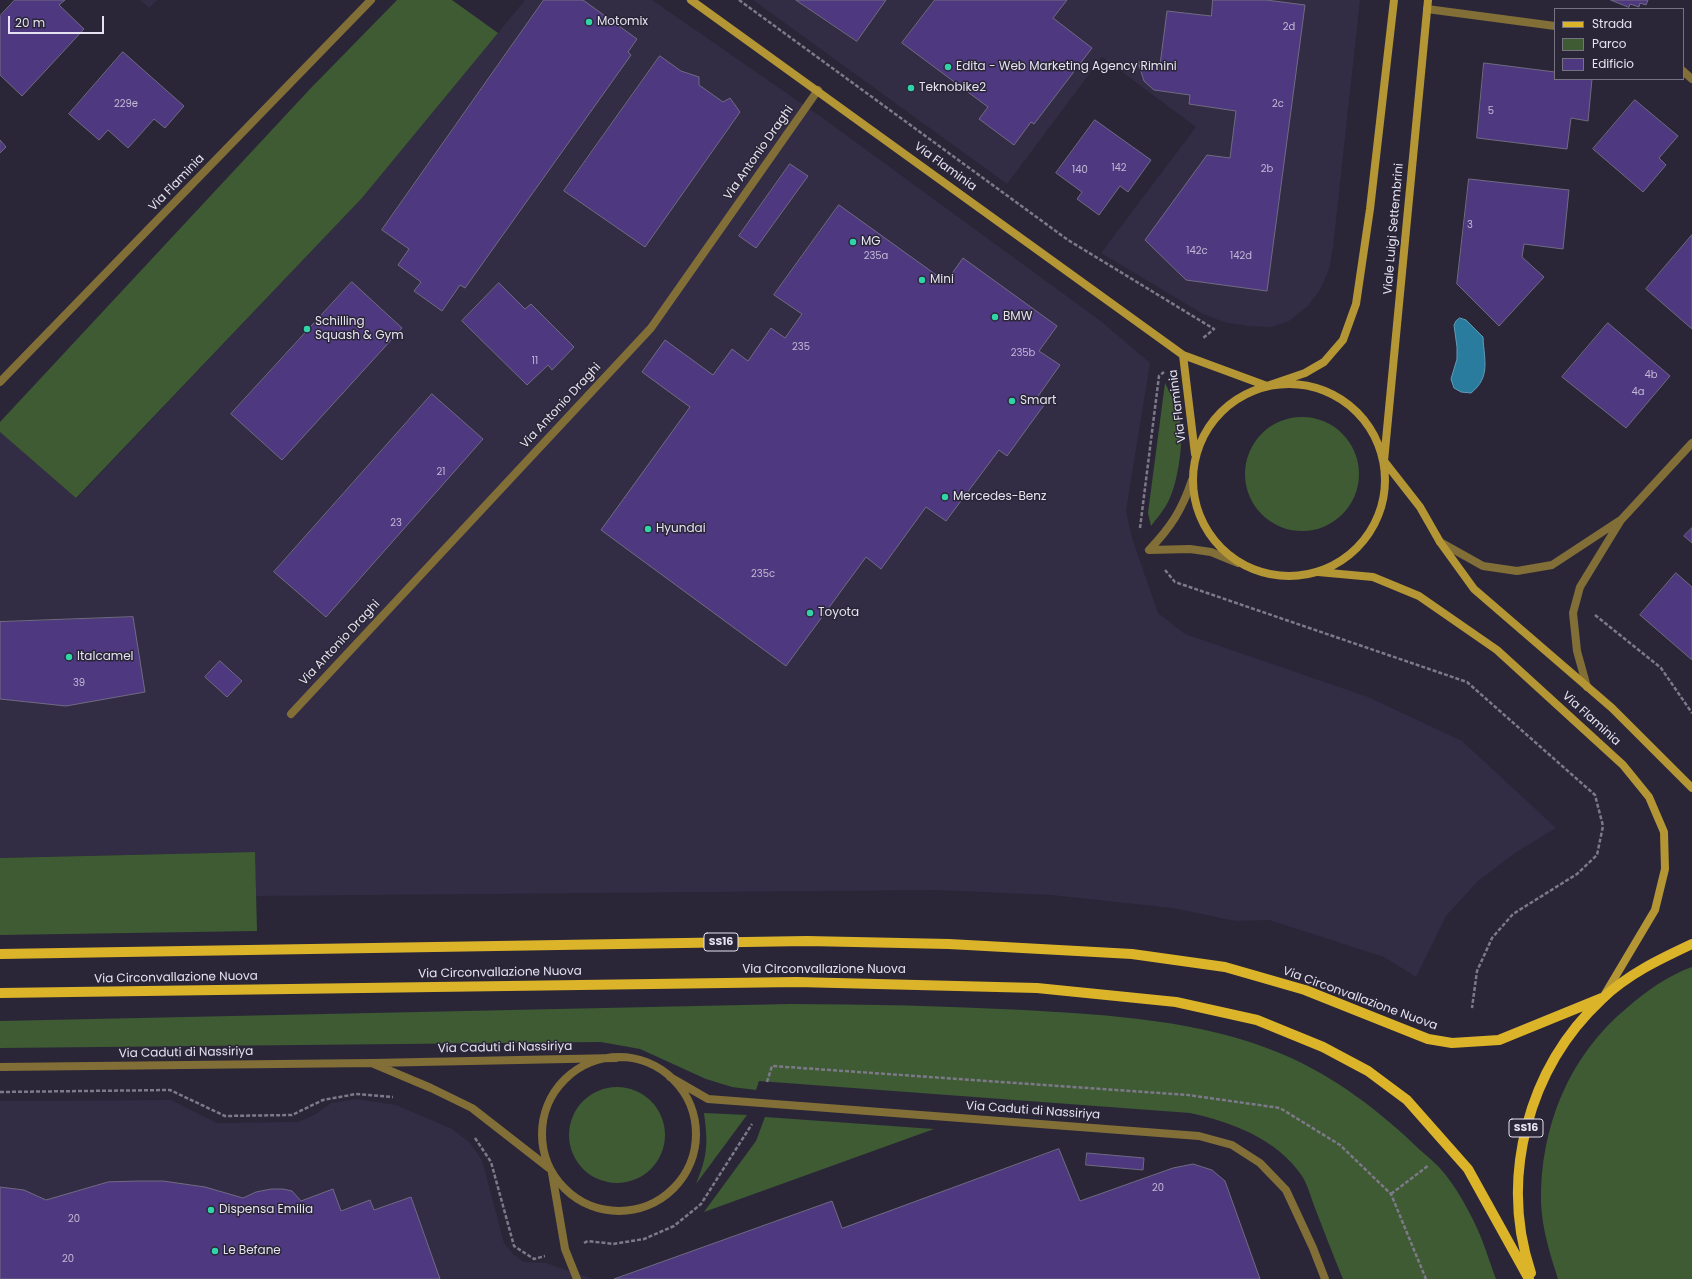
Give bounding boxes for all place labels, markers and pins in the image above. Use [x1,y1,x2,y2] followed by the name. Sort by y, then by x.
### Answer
[597,15,648,29] place label: Motomix
[584,17,594,27] marker: Motomix
[956,60,1177,74] place label: Edita - Web Marketing Agency Rimini
[943,62,953,72] marker: Edita - Web Marketing Agency Rimini
[919,81,986,95] place label: Teknobike2
[906,83,916,93] marker: Teknobike2
[861,235,881,249] place label: MG
[848,237,858,247] marker: MG
[930,273,954,287] place label: Mini
[917,275,927,285] marker: Mini
[1003,310,1032,324] place label: BMW
[990,312,1000,322] marker: BMW
[315,315,404,343] place label: Schilling Squash & Gym
[302,324,312,334] marker: Schilling Squash & Gym
[1020,394,1056,408] place label: Smart
[1007,396,1017,406] marker: Smart
[953,490,1046,504] place label: Mercedes-Benz
[940,492,950,502] marker: Mercedes-Benz
[656,522,706,536] place label: Hyundai
[643,524,653,534] marker: Hyundai
[818,606,859,620] place label: Toyota
[805,608,815,618] marker: Toyota
[77,650,134,664] place label: Italcamel
[64,652,74,662] marker: Italcamel
[219,1203,313,1217] place label: Dispensa Emilia
[206,1205,216,1215] marker: Dispensa Emilia
[223,1244,281,1258] place label: Le Befane
[210,1246,220,1256] marker: Le Befane

